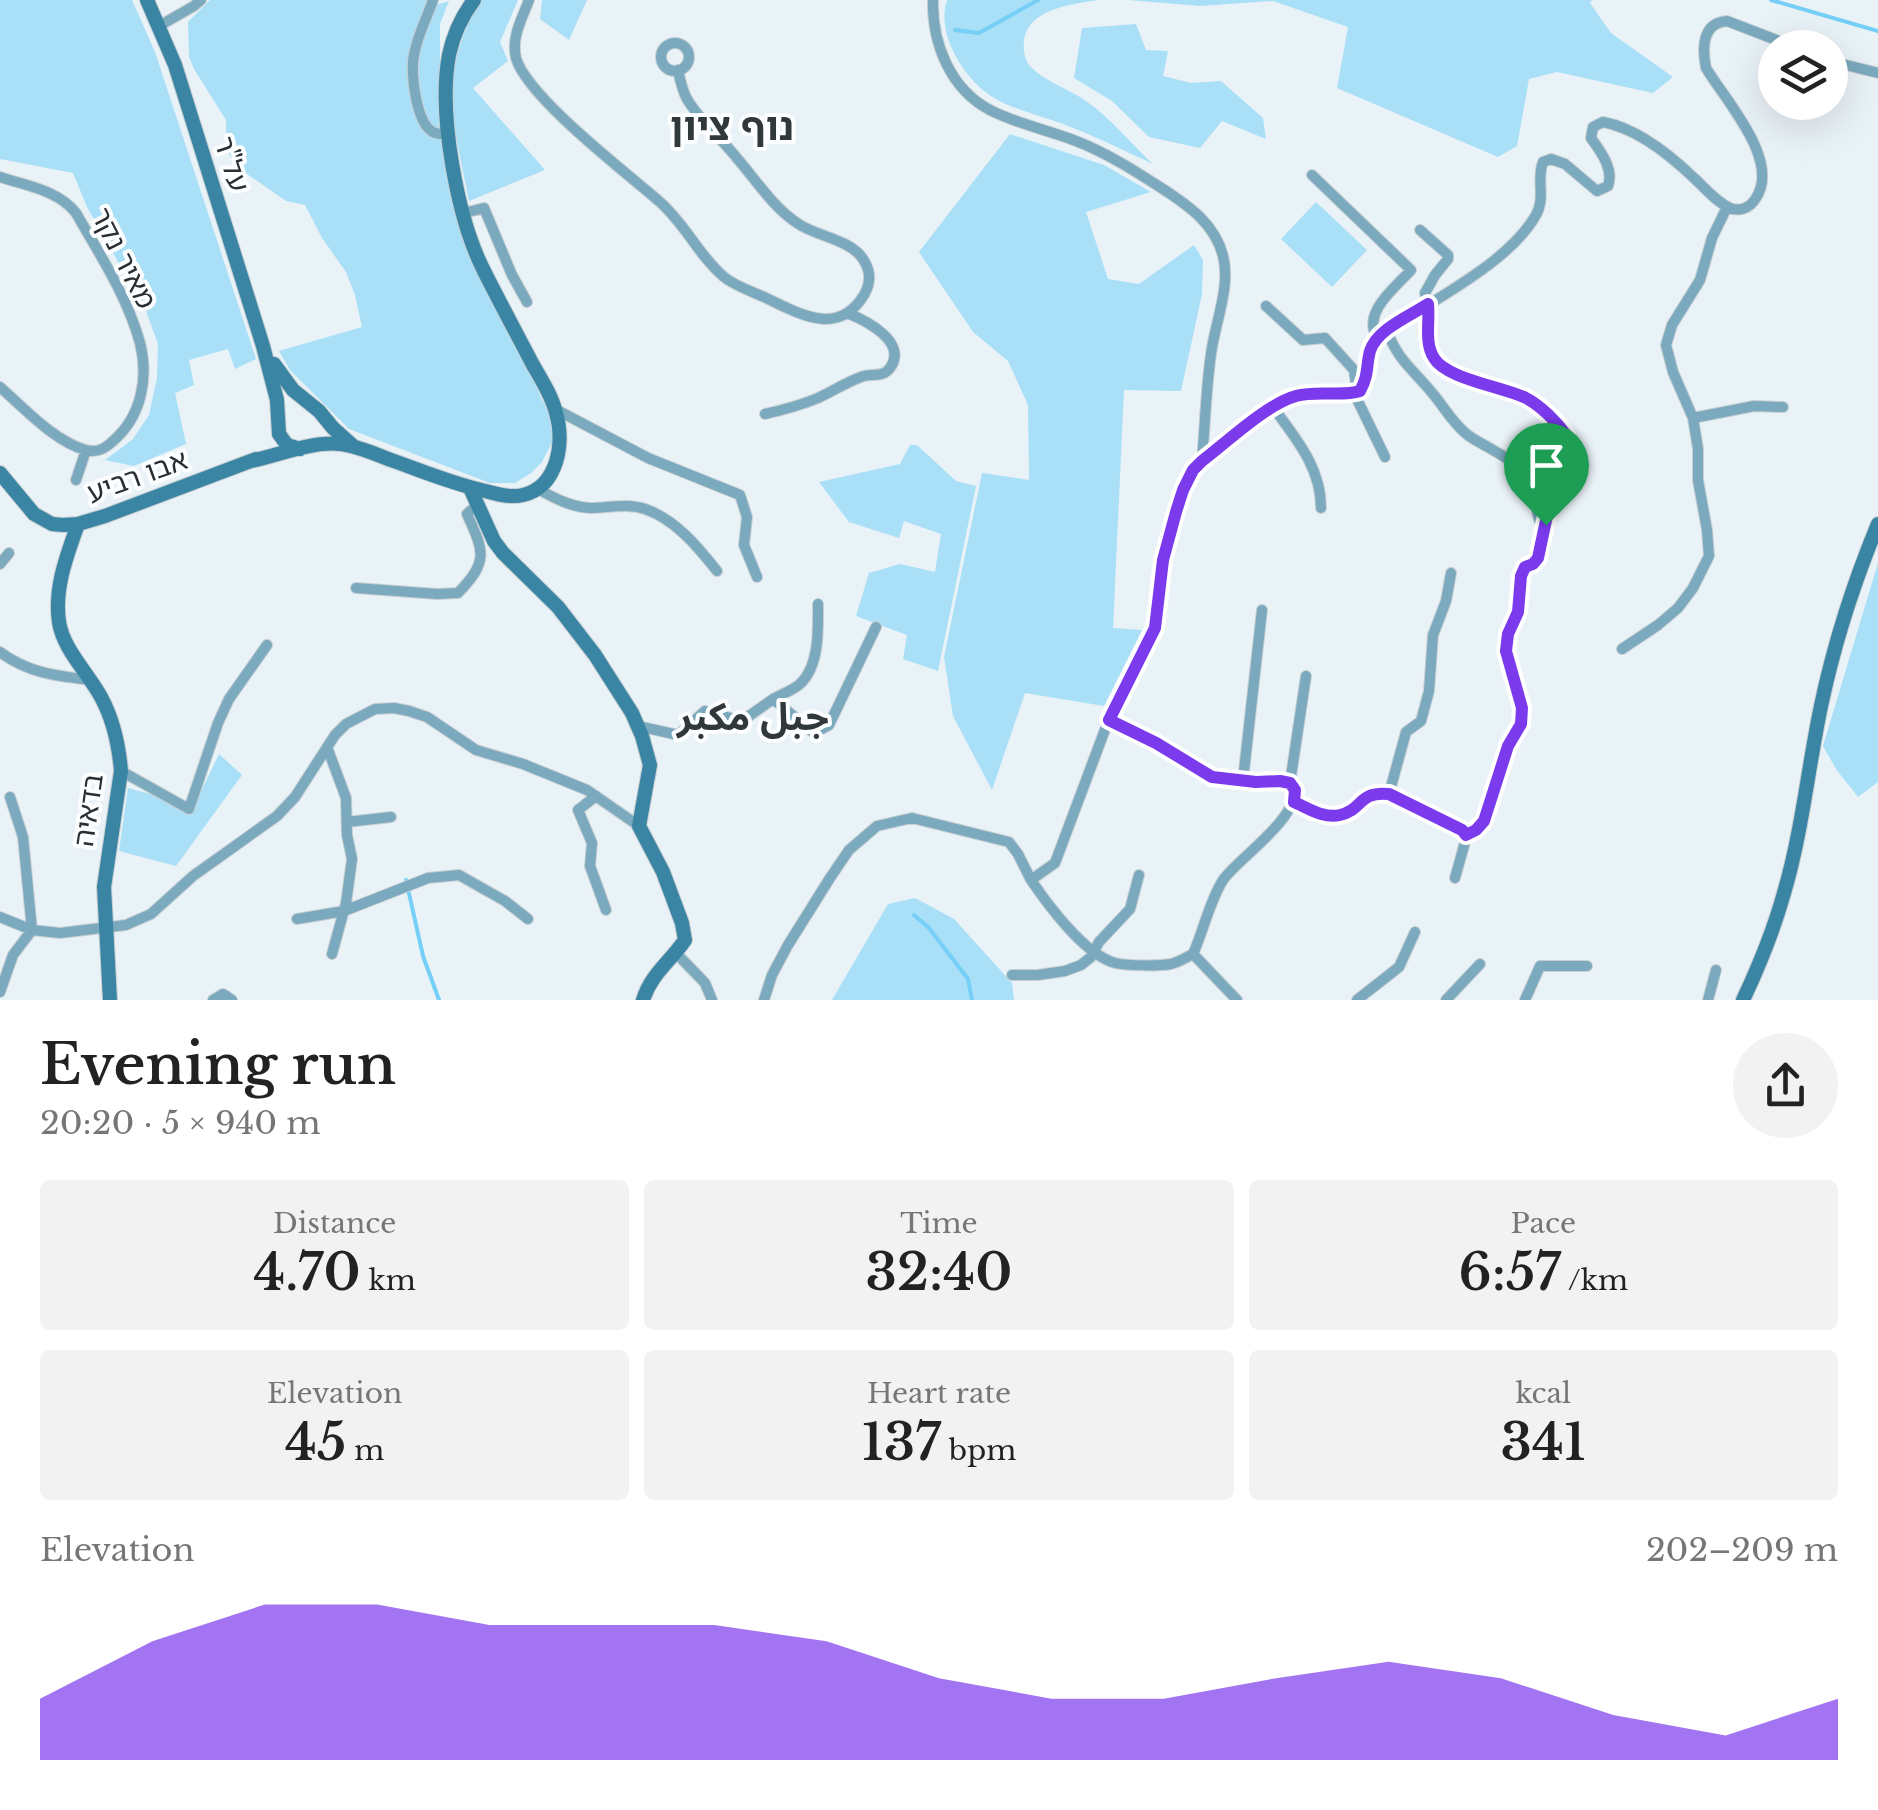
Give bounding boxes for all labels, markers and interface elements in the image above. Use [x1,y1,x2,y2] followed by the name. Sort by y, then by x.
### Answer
[1758,30,1848,120] map controls
[1758,30,1848,120] button: layers
[670,103,794,150] district label: נוף ציון
[206,132,257,196] street label: על"ר
[83,202,164,315] street label: מאיר נקר
[1504,423,1589,526] pin
[1519,438,1574,493] icon: arrive
[82,442,192,511] street label: אבו רביע
[675,693,829,740] district label: جبل مكبر
[66,771,111,849] street label: בדאיה
[40,1031,396,1099] text: Evening run
[1733,1033,1838,1138] button: share
[40,1103,321,1143] text: 20:20 · 5 × 940 m
[273,1206,396,1241] text: Distance
[900,1206,978,1241] text: Time
[1511,1206,1576,1241] text: Pace
[253,1241,361,1304] text: 4.70
[866,1241,1012,1304] text: 32:40
[1459,1241,1561,1304] text: 6:57
[361,1263,416,1298] text: km
[1561,1263,1628,1298] text: /km
[267,1376,402,1411] text: Elevation
[867,1376,1011,1411] text: Heart rate
[1515,1376,1571,1411] text: kcal
[285,1411,346,1474] text: 45
[862,1411,941,1474] text: 137
[1501,1411,1586,1474] text: 341
[346,1433,384,1468] text: m
[941,1433,1016,1468] text: bpm
[40,1530,194,1570] text: Elevation
[1646,1530,1838,1570] text: 202–209 m

